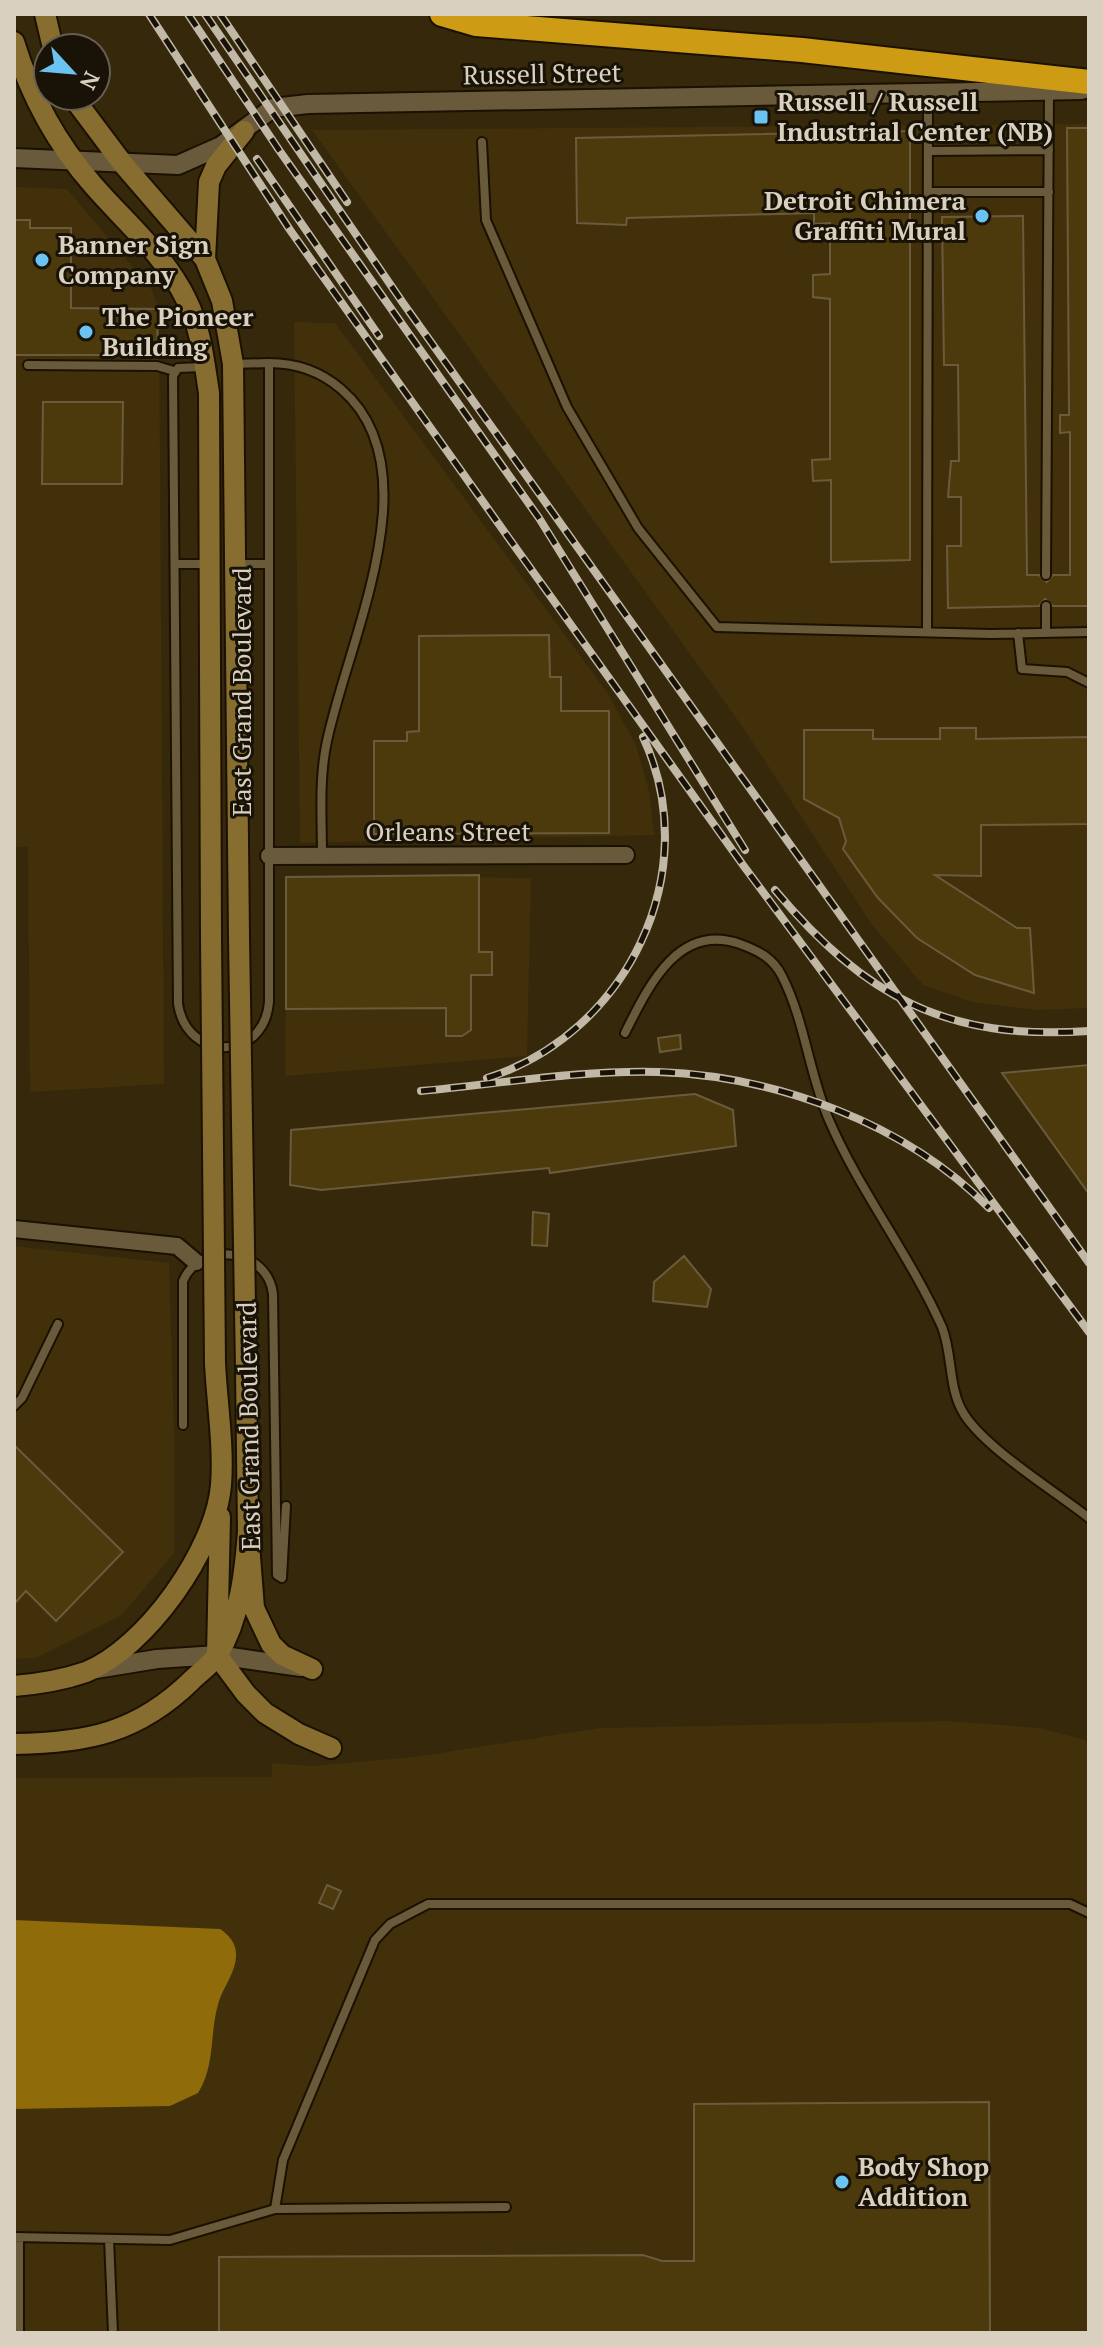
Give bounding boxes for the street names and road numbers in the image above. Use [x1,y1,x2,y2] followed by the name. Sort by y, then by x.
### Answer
[462,55,622,91] street label: Russell Street
[224,567,258,817] street label: East Grand Boulevard
[365,814,531,848] street label: Orleans Street
[229,1301,267,1551] street label: East Grand Boulevard

